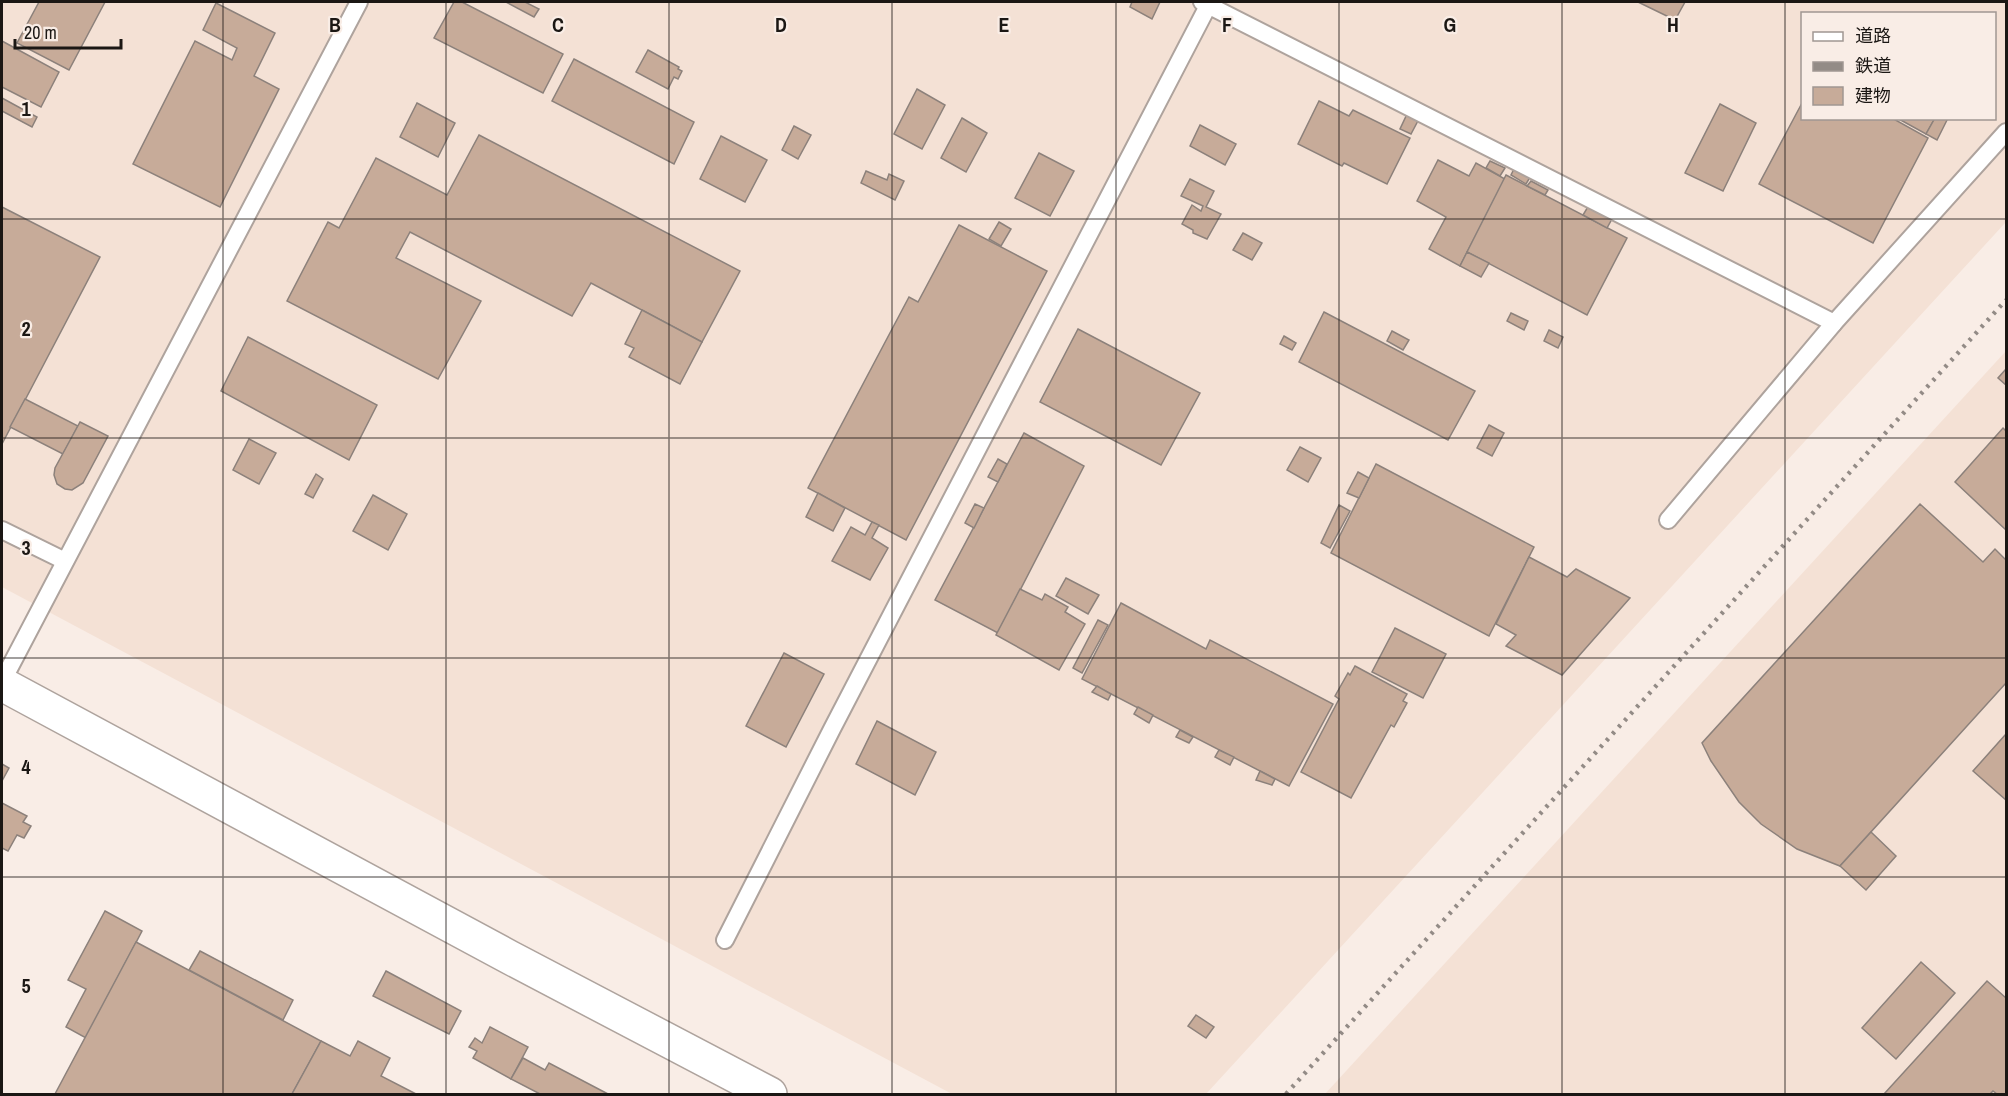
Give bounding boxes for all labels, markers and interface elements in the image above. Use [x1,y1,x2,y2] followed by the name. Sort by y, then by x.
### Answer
[329,11,341,38] text: B
[552,11,564,38] text: C
[775,11,787,38] text: D
[999,11,1010,38] text: E
[1222,11,1232,38] text: F
[1444,11,1456,38] text: G
[1667,11,1679,38] text: H
[15,12,122,50] scale bar
[1801,12,1996,120] legend
[24,20,57,45] text: 20 m
[1855,23,1891,48] text: 道路
[1855,53,1891,78] text: 鉄道
[1855,83,1891,108] text: 建物
[21,95,31,122] text: 1
[21,315,31,342] text: 2
[21,534,31,561] text: 3
[21,753,31,780] text: 4
[21,972,31,999] text: 5

